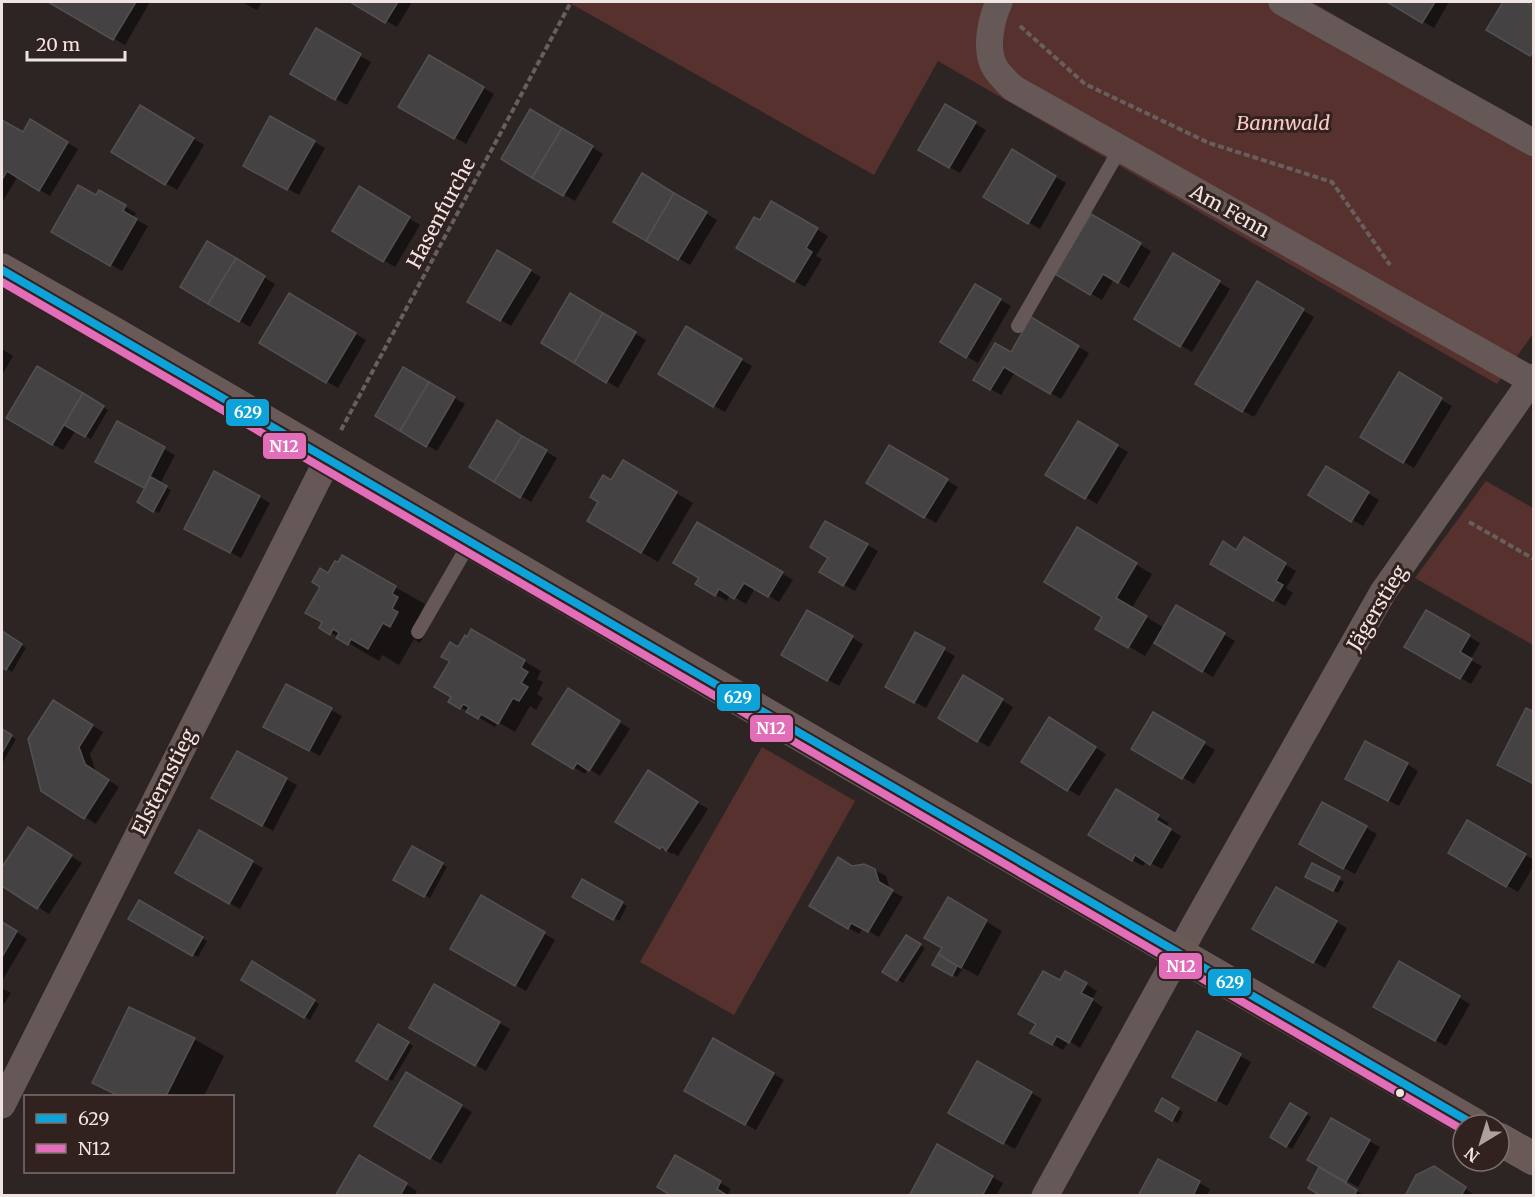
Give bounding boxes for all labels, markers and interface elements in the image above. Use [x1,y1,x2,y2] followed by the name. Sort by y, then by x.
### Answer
[27,24,124,62] scale bar
[36,33,80,56] text: 20 m
[1236,110,1330,135] park label: Bannwald
[401,153,480,273] street label: Hasenfurche
[1185,178,1274,243] street label: Am Fenn
[225,398,270,427] line badge: 629
[234,402,262,422] text: 629
[262,432,307,460] line badge: N12
[269,436,299,456] text: N12
[1341,560,1412,656] street label: Jägerstieg
[716,683,761,712] line badge: 629
[724,687,752,707] text: 629
[749,714,794,743] line badge: N12
[756,718,786,738] text: N12
[126,724,201,839] street label: Elsternstieg
[1158,952,1203,980] line badge: N12
[1166,956,1196,976] text: N12
[1207,968,1252,997] line badge: 629
[1216,972,1244,992] text: 629
[1394,1087,1406,1099] unlabelled marker
[24,1095,234,1173] legend
[78,1107,109,1130] text: 629
[1451,1113,1511,1173] north arrow
[78,1137,110,1160] text: N12
[1460,1143,1483,1167] text: N

